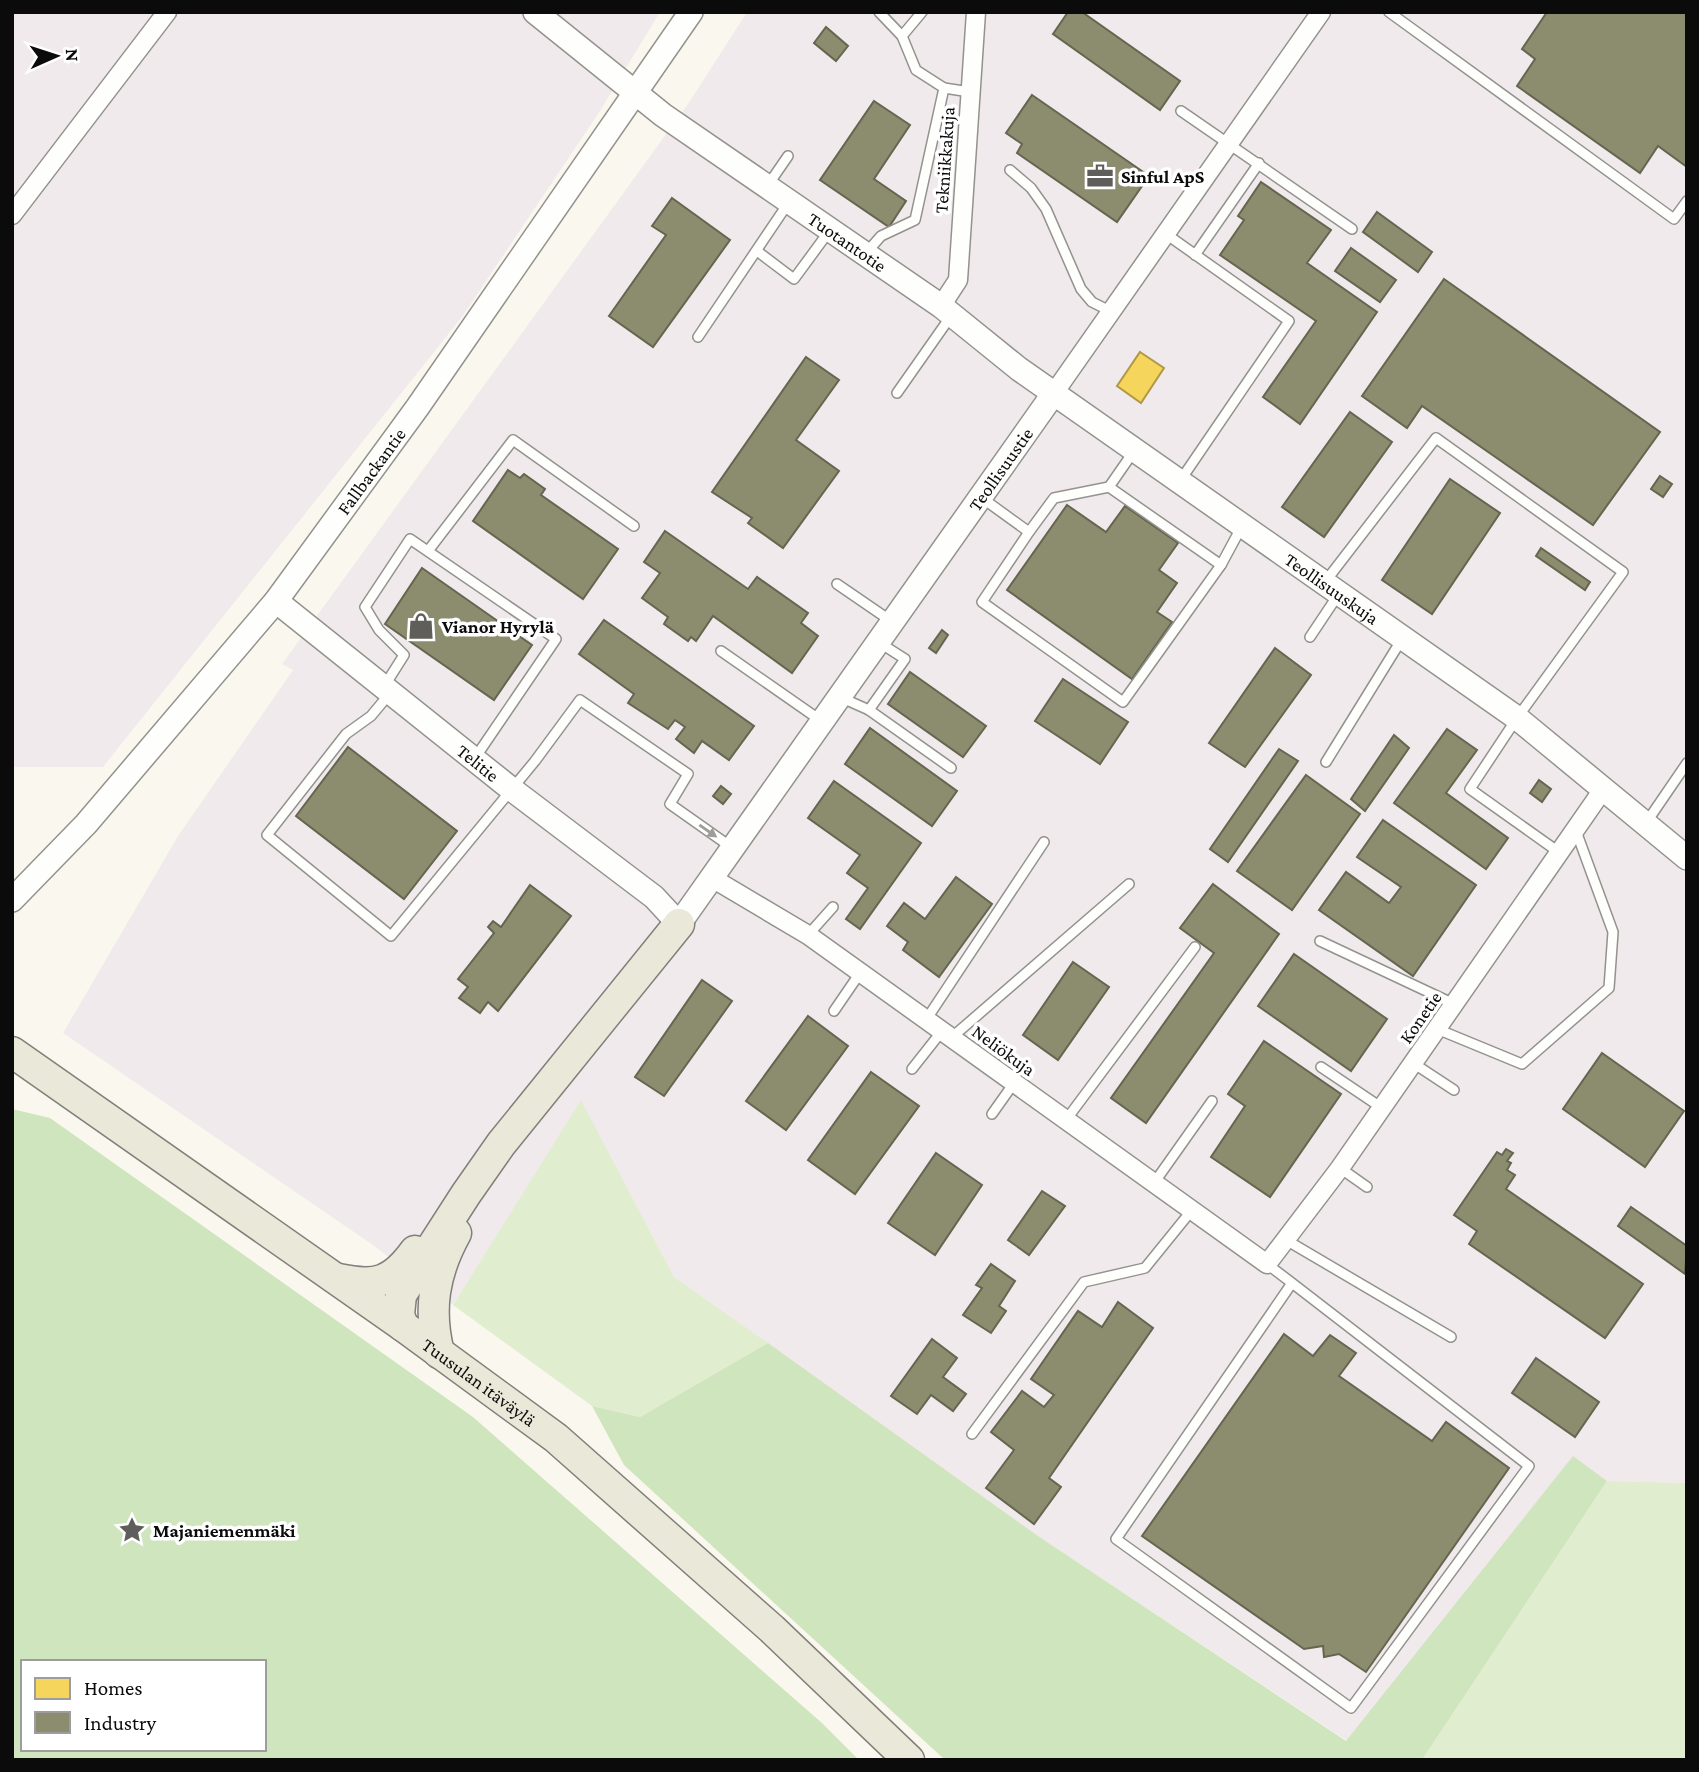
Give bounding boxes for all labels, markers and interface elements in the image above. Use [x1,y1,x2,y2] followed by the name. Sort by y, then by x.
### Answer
[21,21,91,91] north arrow
[62,48,83,62] text: N
[930,106,960,214] street label: Tekniikkakuja
[1085,161,1115,191] office icon: Sinful ApS
[1121,166,1204,187] place label: Sinful ApS
[804,208,890,276] street label: Tuotantotie
[333,424,410,519] street label: Fallbackantie
[964,424,1037,515] street label: Teollisuustie
[1281,549,1383,629] street label: Teollisuuskuja
[406,611,436,641] shop icon: Vianor Hyrylä
[441,616,555,637] place label: Vianor Hyrylä
[453,740,503,786] street label: Telitie
[698,824,717,838] one-way arrow
[1395,987,1446,1047] street label: Konetie
[968,1021,1039,1081] street label: Neliökuja
[418,1334,540,1431] street label: Tuusulan itäväylä
[117,1515,147,1545] place icon: Majaniemenmäki
[153,1520,296,1542] place label: Majaniemenmäki
[21,1660,266,1751] legend
[84,1676,143,1700] text: Homes
[84,1711,157,1735] text: Industry

